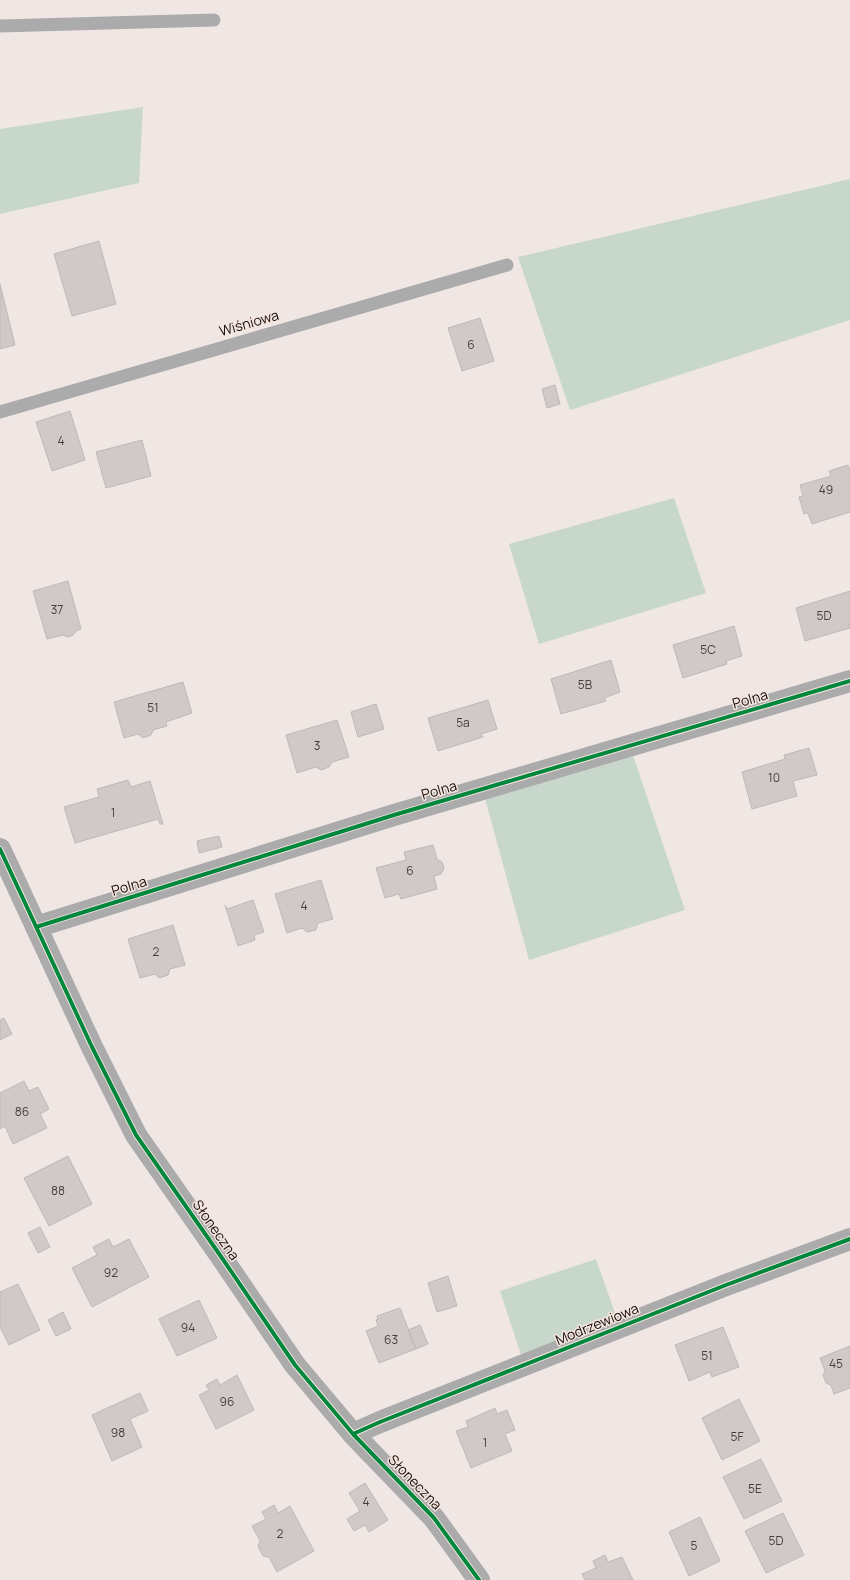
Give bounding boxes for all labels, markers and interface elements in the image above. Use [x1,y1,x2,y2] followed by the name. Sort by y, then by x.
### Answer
[217,305,281,340] street label: Wiśniowa
[467,336,475,353] house number: 6
[57,432,65,449] house number: 4
[819,481,833,498] house number: 49
[51,601,63,618] house number: 37
[817,607,832,624] house number: 5D
[700,641,716,658] house number: 5C
[578,676,592,693] house number: 5B
[730,684,770,713] street label: Polna
[147,699,159,716] house number: 51
[456,714,470,731] house number: 5a
[314,737,320,754] house number: 3
[768,769,780,786] house number: 10
[419,775,459,804] street label: Polna
[111,804,115,821] house number: 1
[406,862,414,879] house number: 6
[109,871,149,900] street label: Polna
[300,897,308,914] house number: 4
[153,943,160,960] house number: 2
[15,1103,29,1120] house number: 86
[51,1182,65,1199] house number: 88
[189,1196,244,1264] street label: Słoneczna
[104,1264,118,1281] house number: 92
[552,1298,641,1349] street label: Modrzewiowa
[181,1319,195,1336] house number: 94
[384,1331,398,1348] house number: 63
[701,1347,713,1364] house number: 51
[829,1355,843,1372] house number: 45
[220,1393,234,1410] house number: 96
[111,1424,125,1441] house number: 98
[731,1428,743,1445] house number: 5F
[483,1434,487,1451] house number: 1
[384,1450,446,1513] street label: Słoneczna
[748,1480,762,1497] house number: 5E
[362,1493,370,1510] house number: 4
[277,1525,284,1542] house number: 2
[769,1532,784,1549] house number: 5D
[691,1537,698,1554] house number: 5

